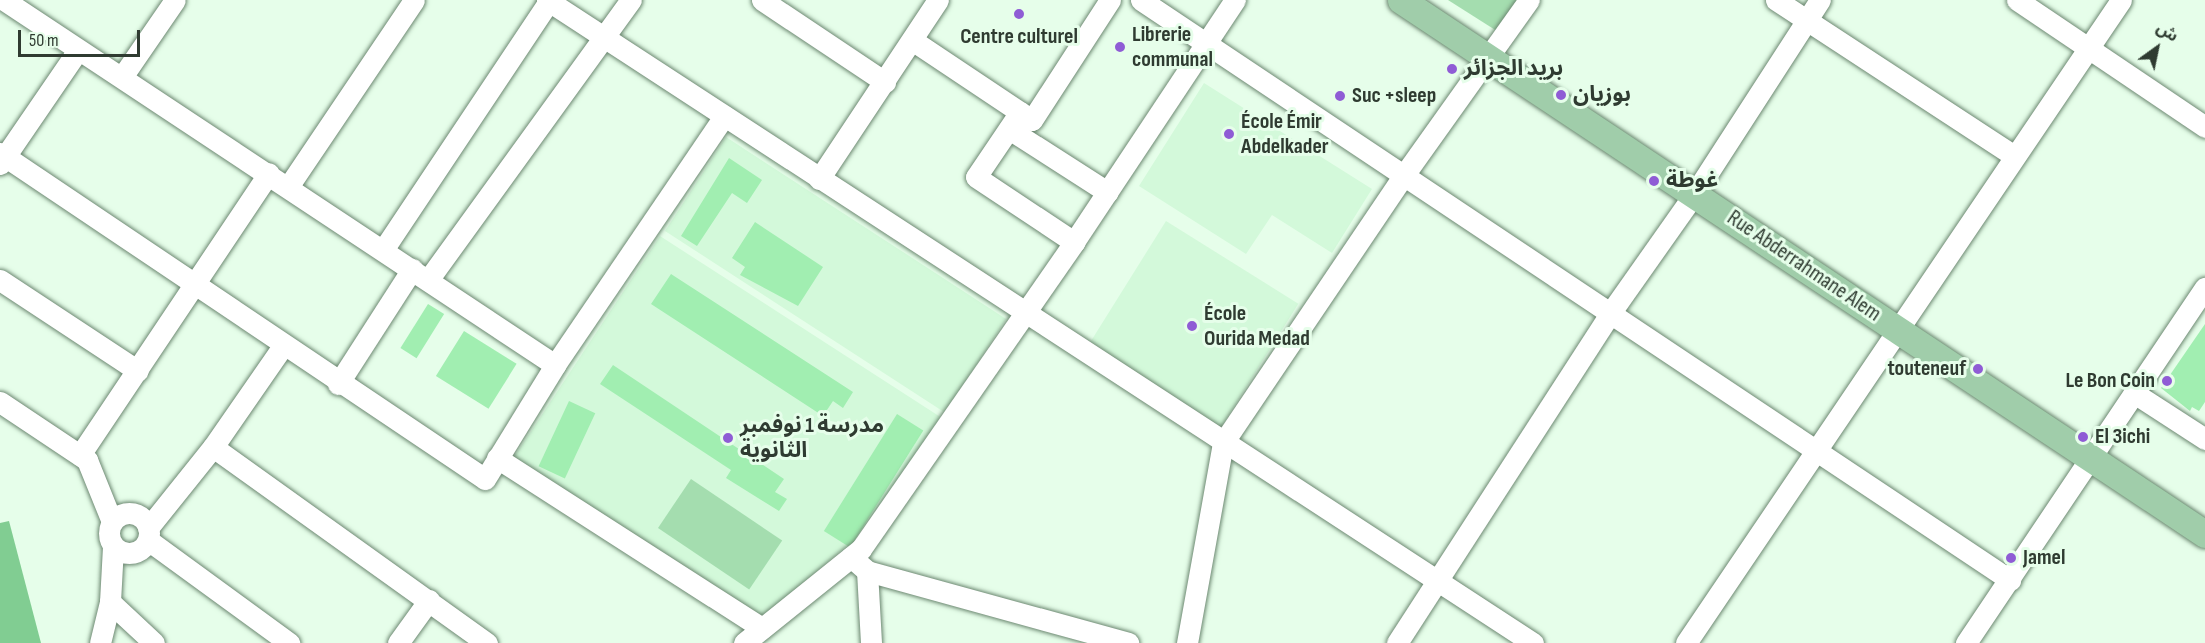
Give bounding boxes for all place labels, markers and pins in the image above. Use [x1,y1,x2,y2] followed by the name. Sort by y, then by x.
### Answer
[1012,7,1026,21] marker: Centre culturel
[1132,21,1213,72] place label: Librerie communal
[960,24,1078,50] place label: Centre culturel
[1113,40,1127,54] marker: Librerie communal
[1464,56,1563,82] place label: بريد الجزائر
[1445,62,1459,76] marker: بريد الجزائر
[1573,82,1631,108] place label: بوزيان
[1352,83,1436,109] place label: Suc +sleep
[1554,88,1568,102] marker: بوزيان
[1333,89,1347,103] marker: Suc +sleep
[1241,108,1329,160] place label: École Émir Abdelkader
[1222,127,1236,141] marker: École Émir Abdelkader
[1666,168,1718,194] place label: غوطة
[1647,174,1661,188] marker: غوطة
[1204,300,1310,352] place label: École Ourida Medad
[1185,319,1199,333] marker: École Ourida Medad
[1887,356,1966,382] place label: touteneuf
[1971,362,1985,376] marker: touteneuf
[2065,368,2155,394] place label: Le Bon Coin
[2160,374,2174,388] marker: Le Bon Coin
[740,412,884,464] place label: مدرسة 1 نوفمبر الثانوية
[2095,424,2150,450] place label: El 3ichi
[2076,430,2090,444] marker: El 3ichi
[721,431,735,445] marker: مدرسة 1 نوفمبر الثانوية
[2023,545,2065,571] place label: Jamel
[2004,551,2018,565] marker: Jamel

